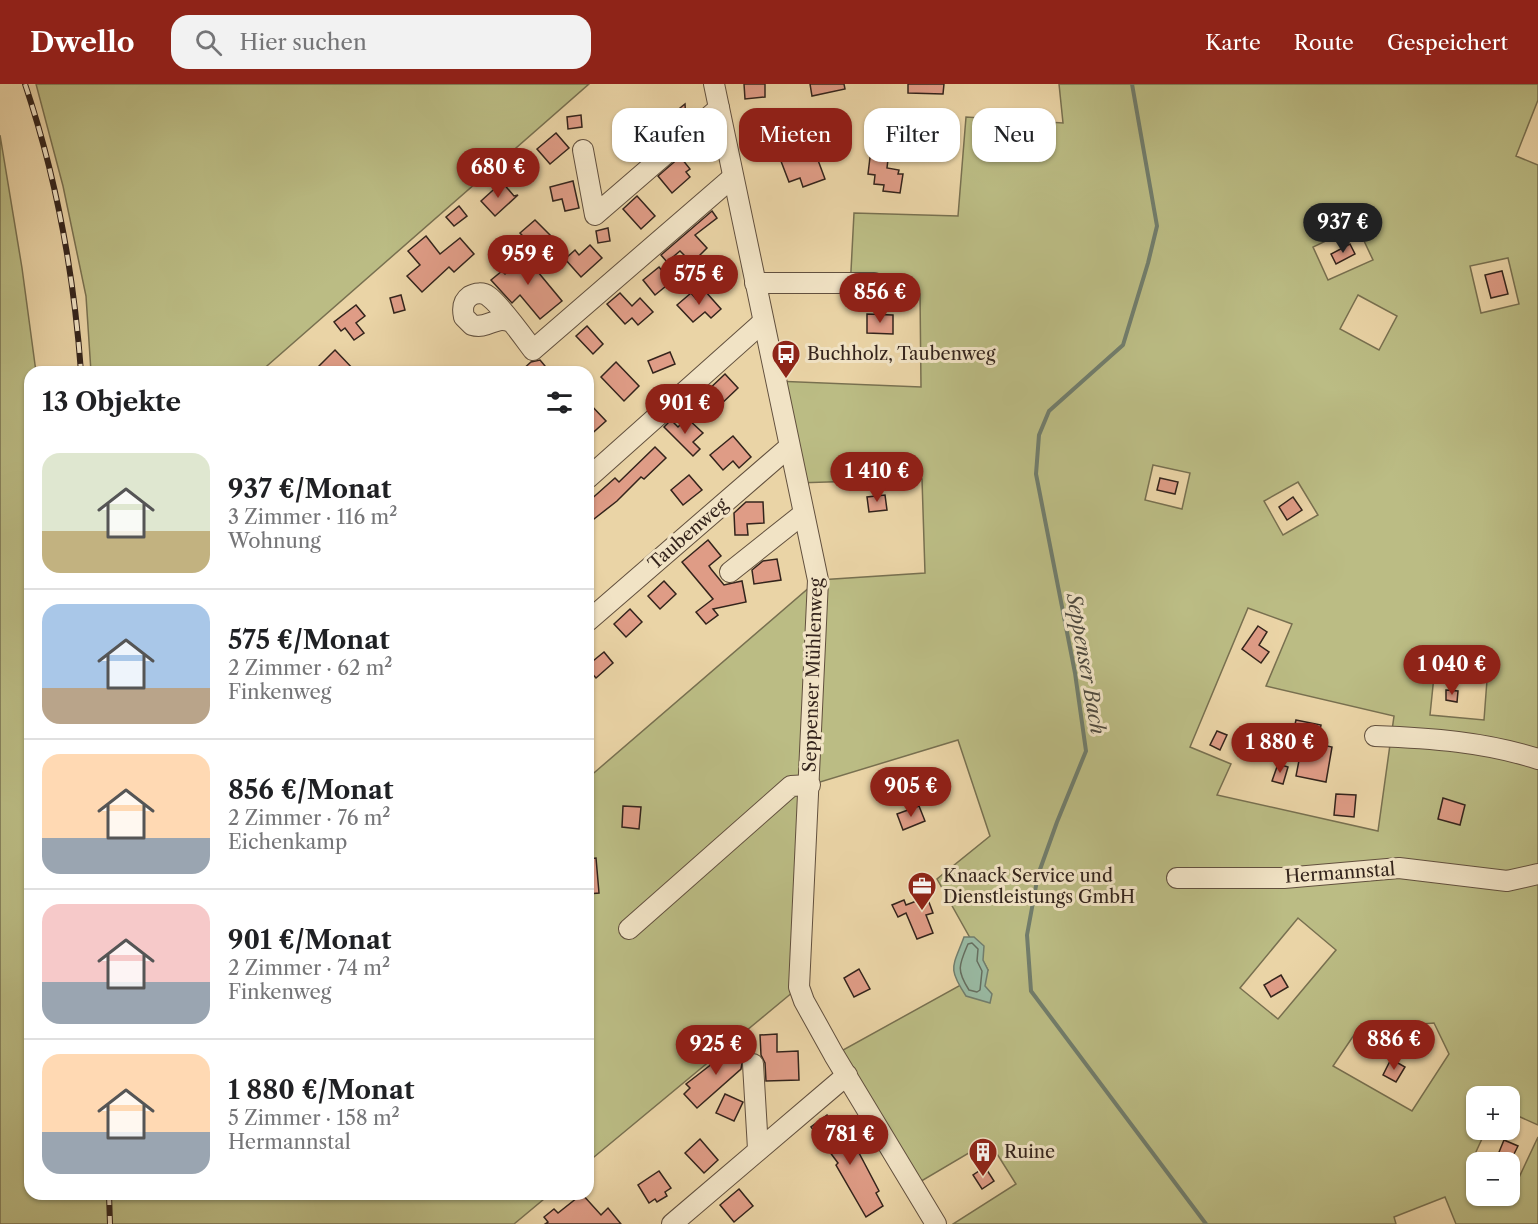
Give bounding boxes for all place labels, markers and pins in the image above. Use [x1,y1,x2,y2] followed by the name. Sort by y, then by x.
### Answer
[456,148,540,199] pin: 680 €
[1301,203,1385,254] pin: 937 €
[486,235,570,286] pin: 959 €
[657,255,741,306] pin: 575 €
[838,273,922,324] pin: 856 €
[770,338,802,380] bus stop icon: Buchholz, Taubenweg
[807,343,996,365] place label: Buchholz, Taubenweg
[643,384,727,435] pin: 901 €
[822,452,932,503] pin: 1 410 €
[1397,645,1507,696] pin: 1 040 €
[1225,723,1335,774] pin: 1 880 €
[869,767,953,818] pin: 905 €
[943,865,1135,908] place label: Knaack Service und Dienstleistungs GmbH
[906,870,938,912] office icon: Knaack Service und Dienstleistungs GmbH
[1352,1020,1436,1071] pin: 886 €
[674,1025,758,1076] pin: 925 €
[808,1115,892,1166] pin: 781 €
[967,1136,999,1178] building icon: Ruine
[1004,1141,1055,1163] place label: Ruine

